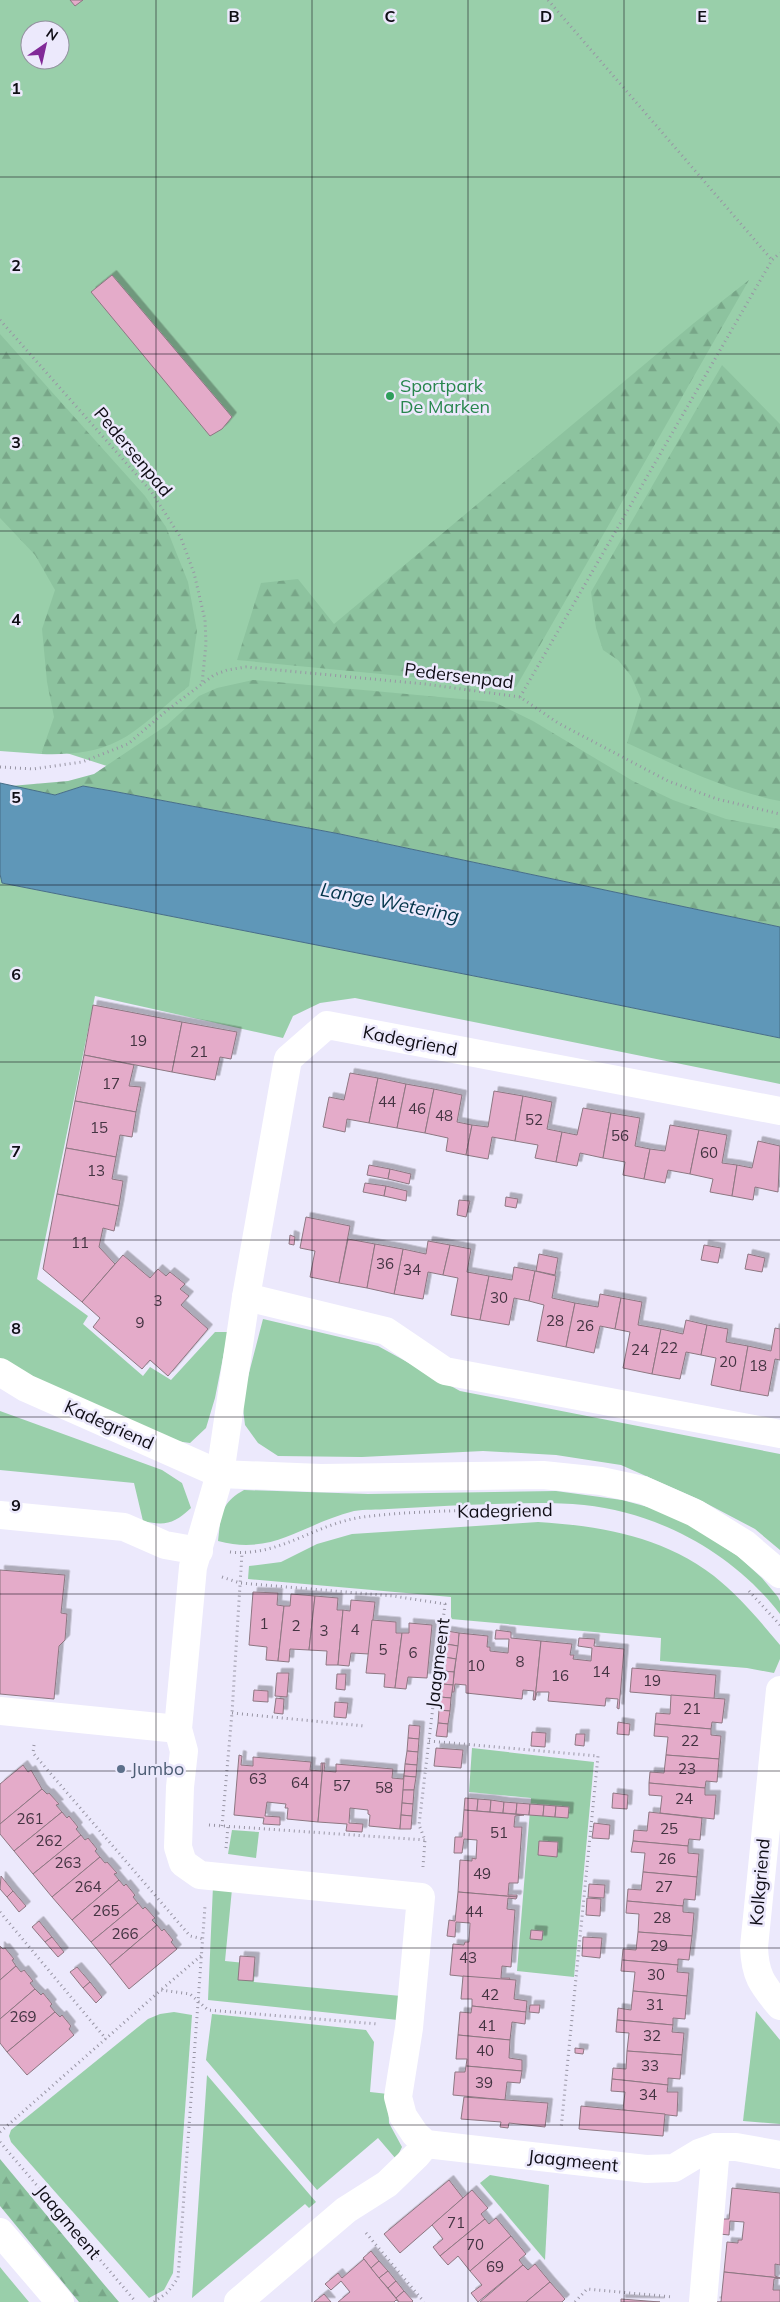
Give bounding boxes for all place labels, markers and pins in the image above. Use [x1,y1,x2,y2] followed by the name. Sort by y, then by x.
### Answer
[400,374,490,418] place label: Sportpark De Marken
[384,390,396,402] marker: Sportpark De Marken
[131,1757,184,1780] place label: Jumbo
[115,1763,127,1775] marker: Jumbo

